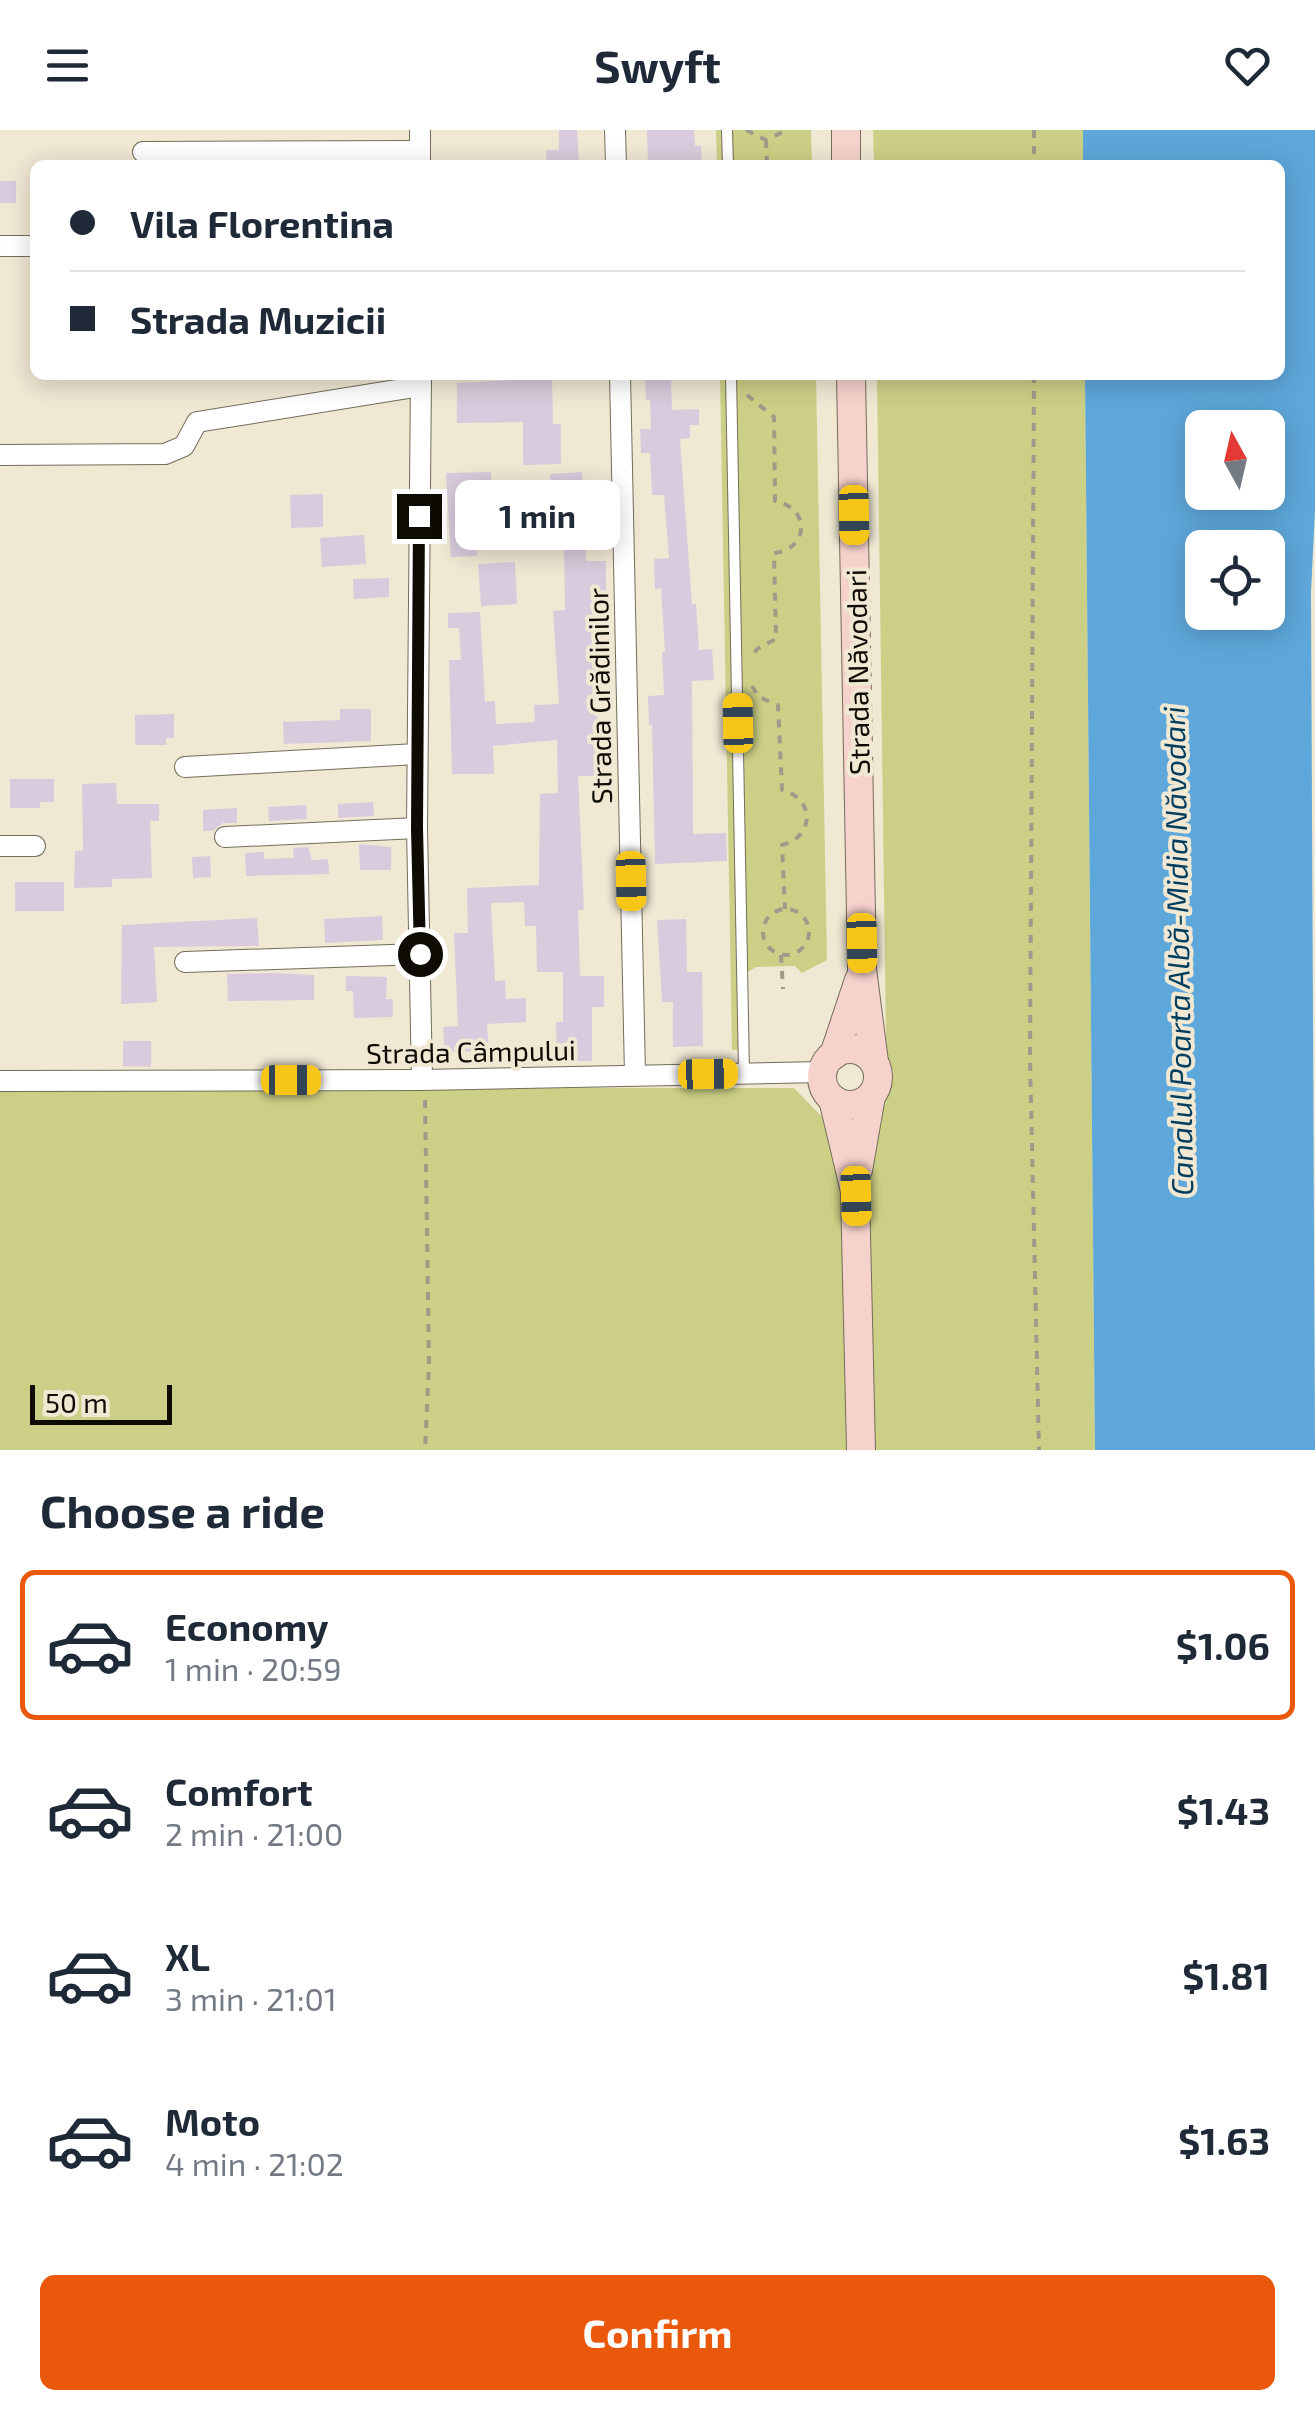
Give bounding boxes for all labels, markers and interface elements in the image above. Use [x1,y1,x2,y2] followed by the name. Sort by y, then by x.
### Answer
[40,38,95,93] icon: menu
[594,38,721,92] text: Swyft
[1220,38,1275,93] icon: heart
[130,200,394,246] text: Vila Florentina
[130,296,386,342] text: Strada Muzicii
[1185,410,1285,510] north arrow
[1185,410,1285,630] map controls
[454,481,619,551] callout: 1 min
[838,485,870,545] car
[397,494,442,539] route end
[499,496,576,534] text: 1 min
[1185,530,1285,630] button: locate
[838,569,876,775] street label: Strada Năvodari
[580,588,618,804] street label: Strada Grădinilor
[722,693,754,753] car
[1155,706,1199,1196] water label: Canalul Poarta Albă-Midia Năvodari
[615,851,647,911] car
[846,913,878,973] car
[398,932,443,977] route start
[366,1032,576,1070] street label: Strada Câmpului
[678,1058,738,1090] car
[261,1065,321,1095] car
[840,1165,872,1227] car
[30,1380,172,1424] scale bar
[45,1385,108,1419] text: 50 m
[40,1483,325,1537] text: Choose a ride
[45,1600,135,1690] icon: car
[165,1603,329,1649] text: Economy
[1176,1622,1270,1668] text: $1.06
[165,1649,342,1687] text: 1 min · 20:59
[45,1765,135,1855] icon: car
[165,1768,313,1814] text: Comfort
[1177,1787,1270,1833] text: $1.43
[165,1814,343,1852] text: 2 min · 21:00
[45,1930,135,2020] icon: car
[165,1933,210,1979] text: XL
[1182,1952,1270,1998] text: $1.81
[165,1979,337,2017] text: 3 min · 21:01
[45,2095,135,2185] icon: car
[165,2098,260,2144] text: Moto
[1178,2117,1270,2163] text: $1.63
[165,2144,344,2182] text: 4 min · 21:02
[40,2275,1275,2390] button: Confirm

